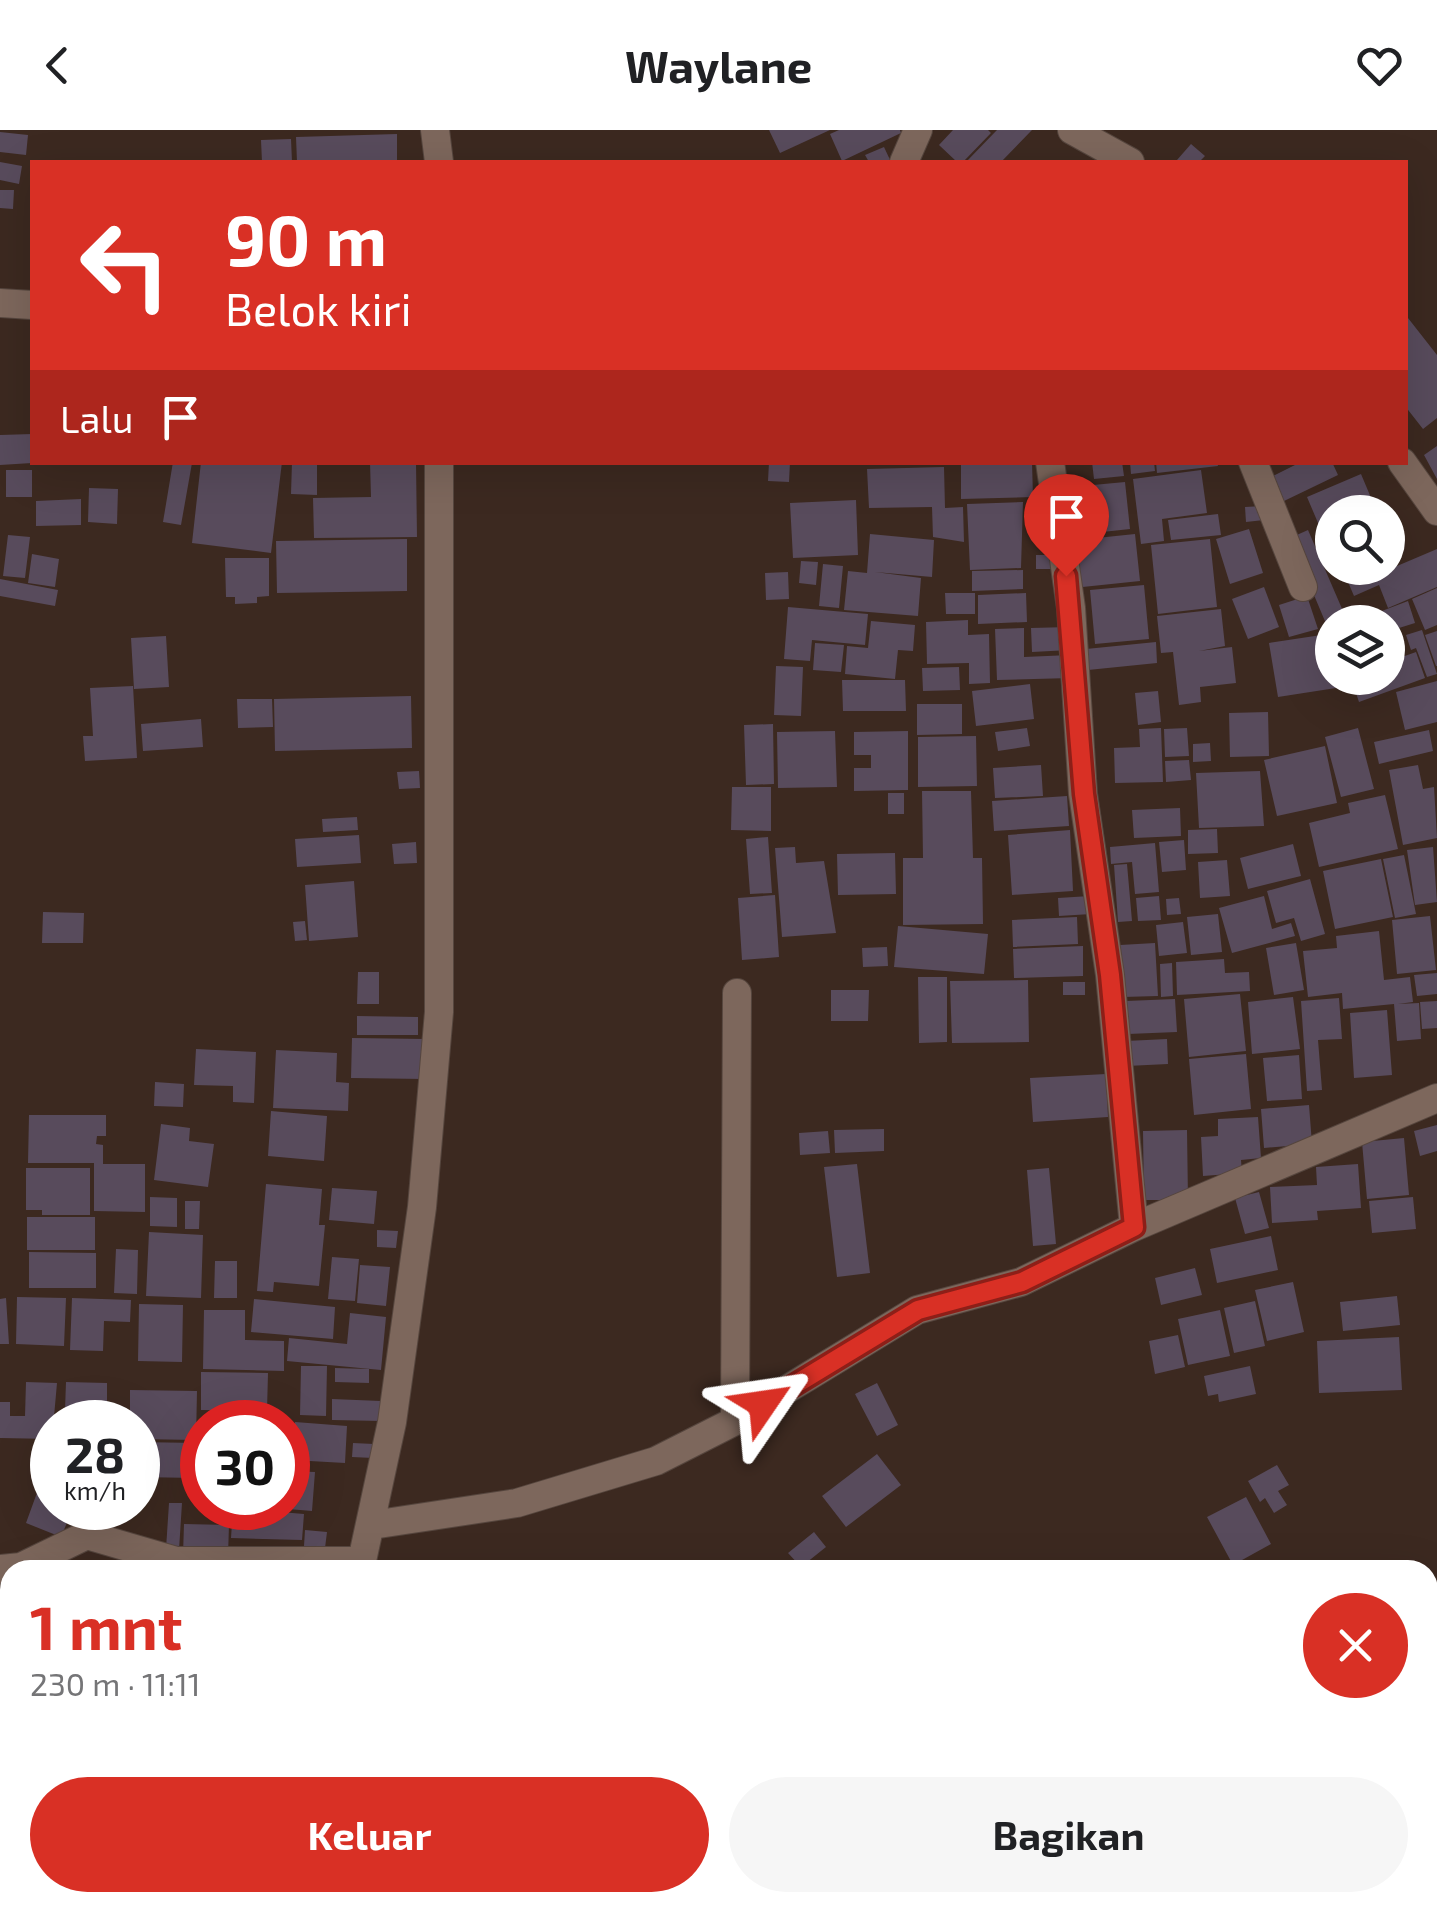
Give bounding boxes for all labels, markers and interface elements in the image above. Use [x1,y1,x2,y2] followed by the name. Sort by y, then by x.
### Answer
[30,38,85,93] icon: back
[625,38,812,92] text: Waylane
[1352,38,1407,93] icon: heart
[225,196,387,280] text: 90 m
[60,200,190,330] icon: left
[225,281,412,335] text: Belok kiri
[153,390,208,445] icon: arrive
[60,395,133,441] text: Lalu
[1024,474,1109,577] pin
[1039,489,1094,544] icon: arrive
[1315,495,1405,695] map controls
[1315,495,1405,585] button: search
[1315,605,1405,695] button: layers
[711,1352,815,1456] position arrow
[180,1400,310,1530] speed limit sign: 30
[65,1423,125,1483] text: 28
[64,1475,126,1505] text: km/h
[30,1590,182,1662] text: 1 mnt
[1303,1593,1408,1698] button: close
[30,1664,201,1702] text: 230 m · 11:11
[30,1777,709,1892] button: Keluar
[729,1777,1408,1892] button: Bagikan

